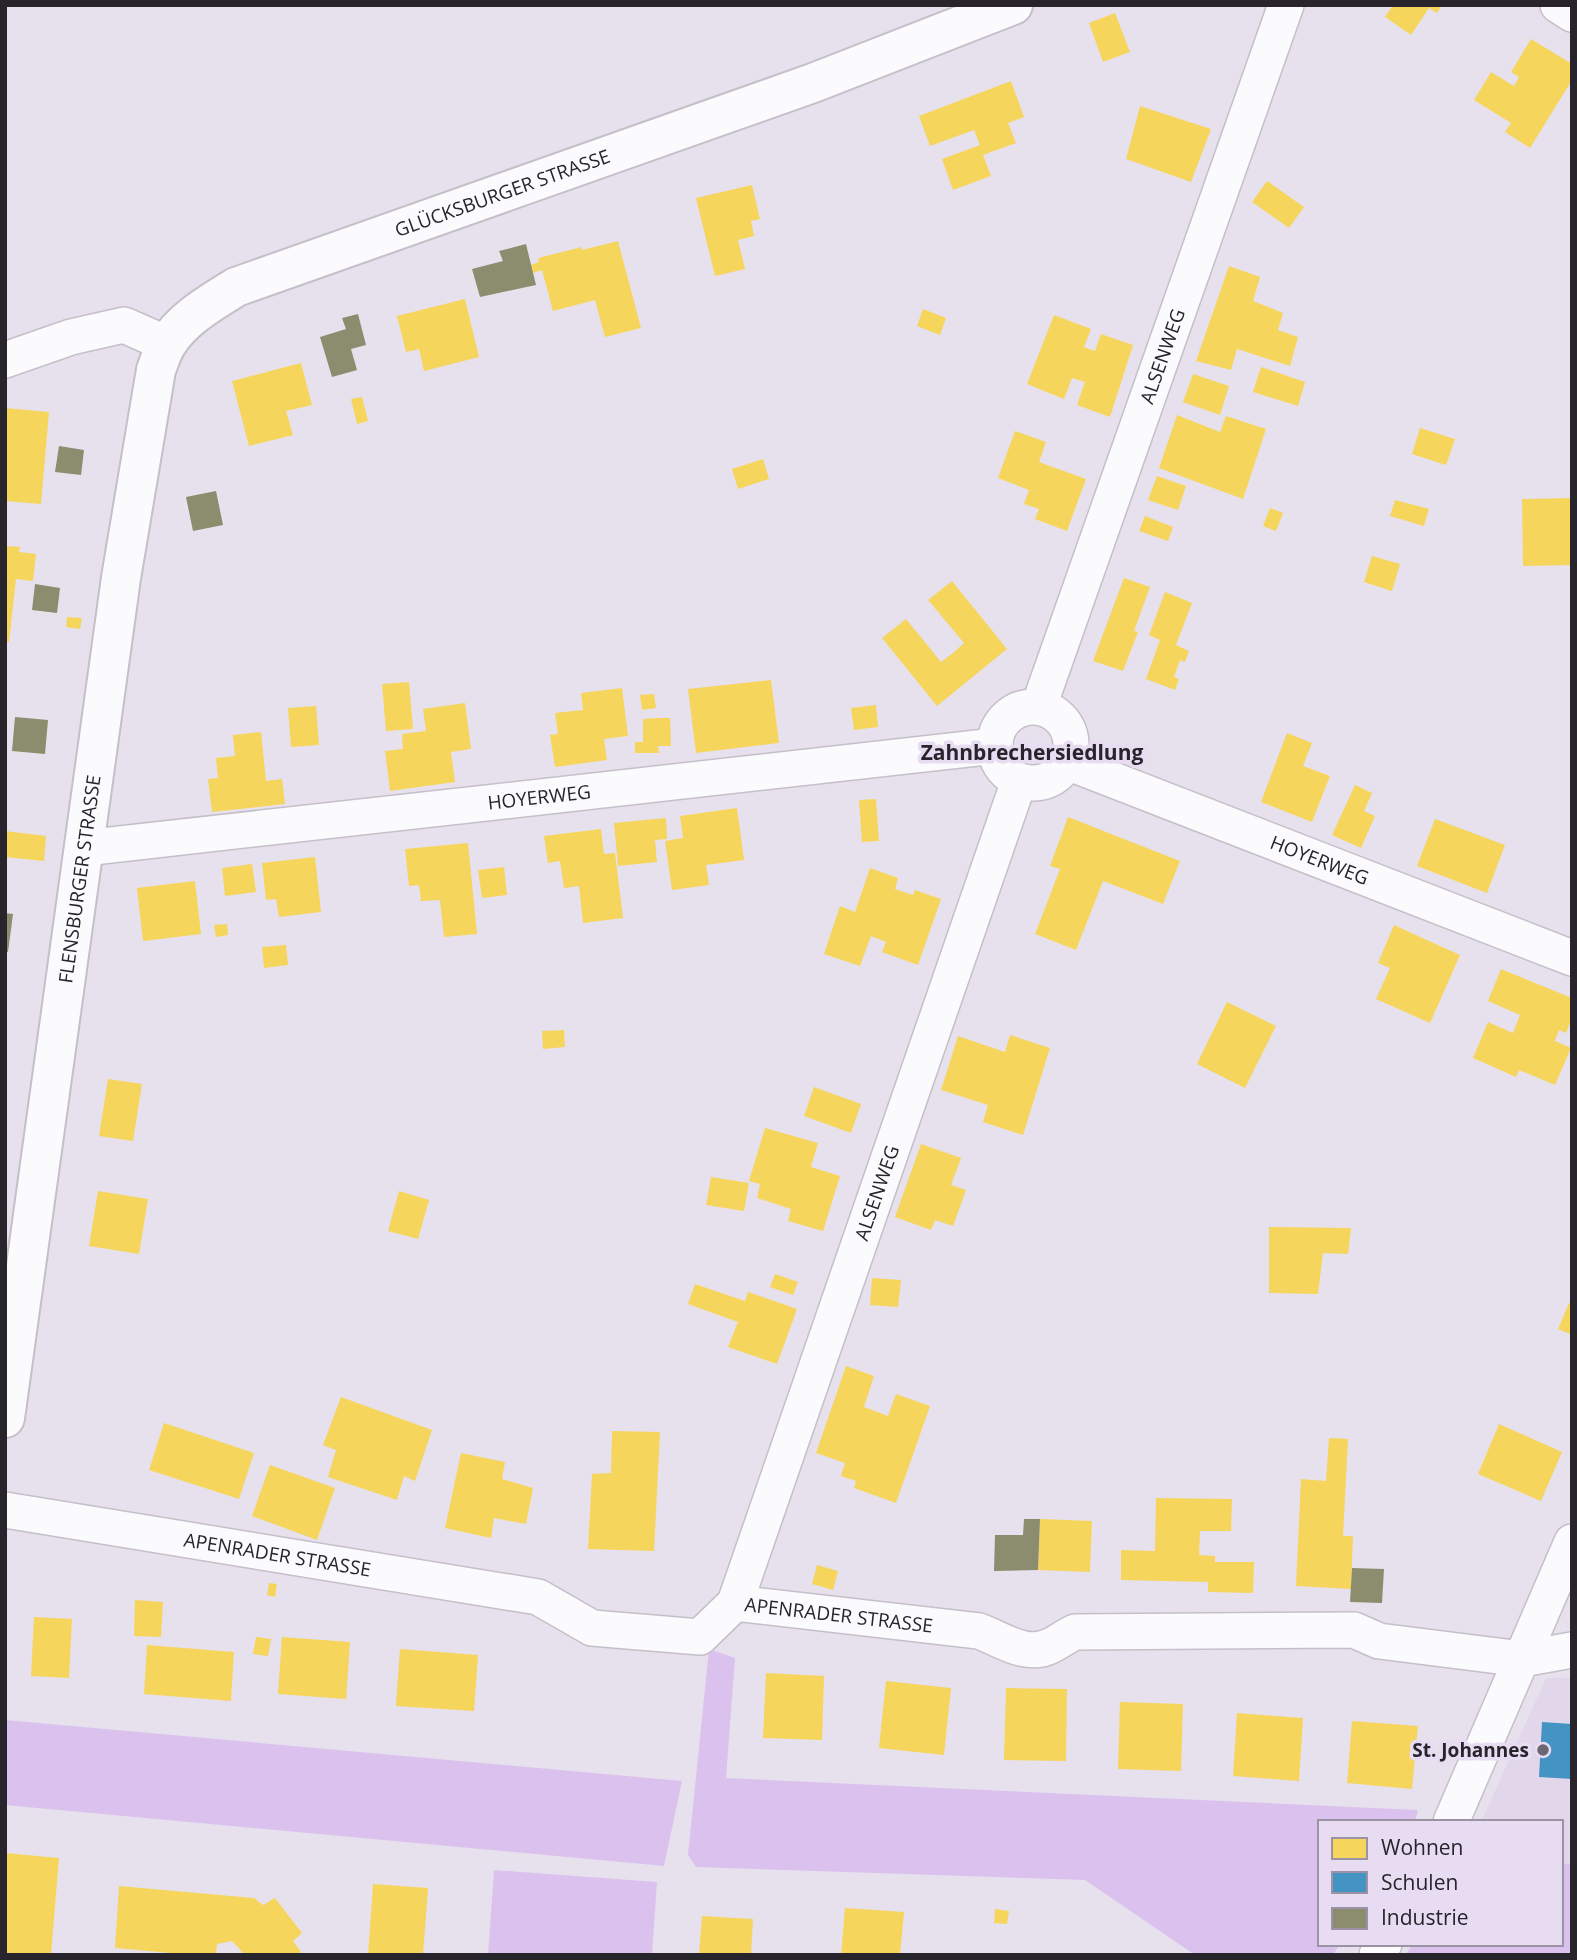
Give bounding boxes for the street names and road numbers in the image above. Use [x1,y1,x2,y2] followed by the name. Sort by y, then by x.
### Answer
[391,143,614,243] street label: GLÜCKSBURGER STRASSE
[1134,305,1191,407] street label: ALSENWEG
[52,773,107,985] street label: FLENSBURGER STRASSE
[486,778,592,816] street label: HOYERWEG
[1267,829,1373,891] street label: HOYERWEG
[848,1142,905,1244] street label: ALSENWEG
[182,1526,373,1583] street label: APENRADER STRASSE
[743,1591,934,1639] street label: APENRADER STRASSE

